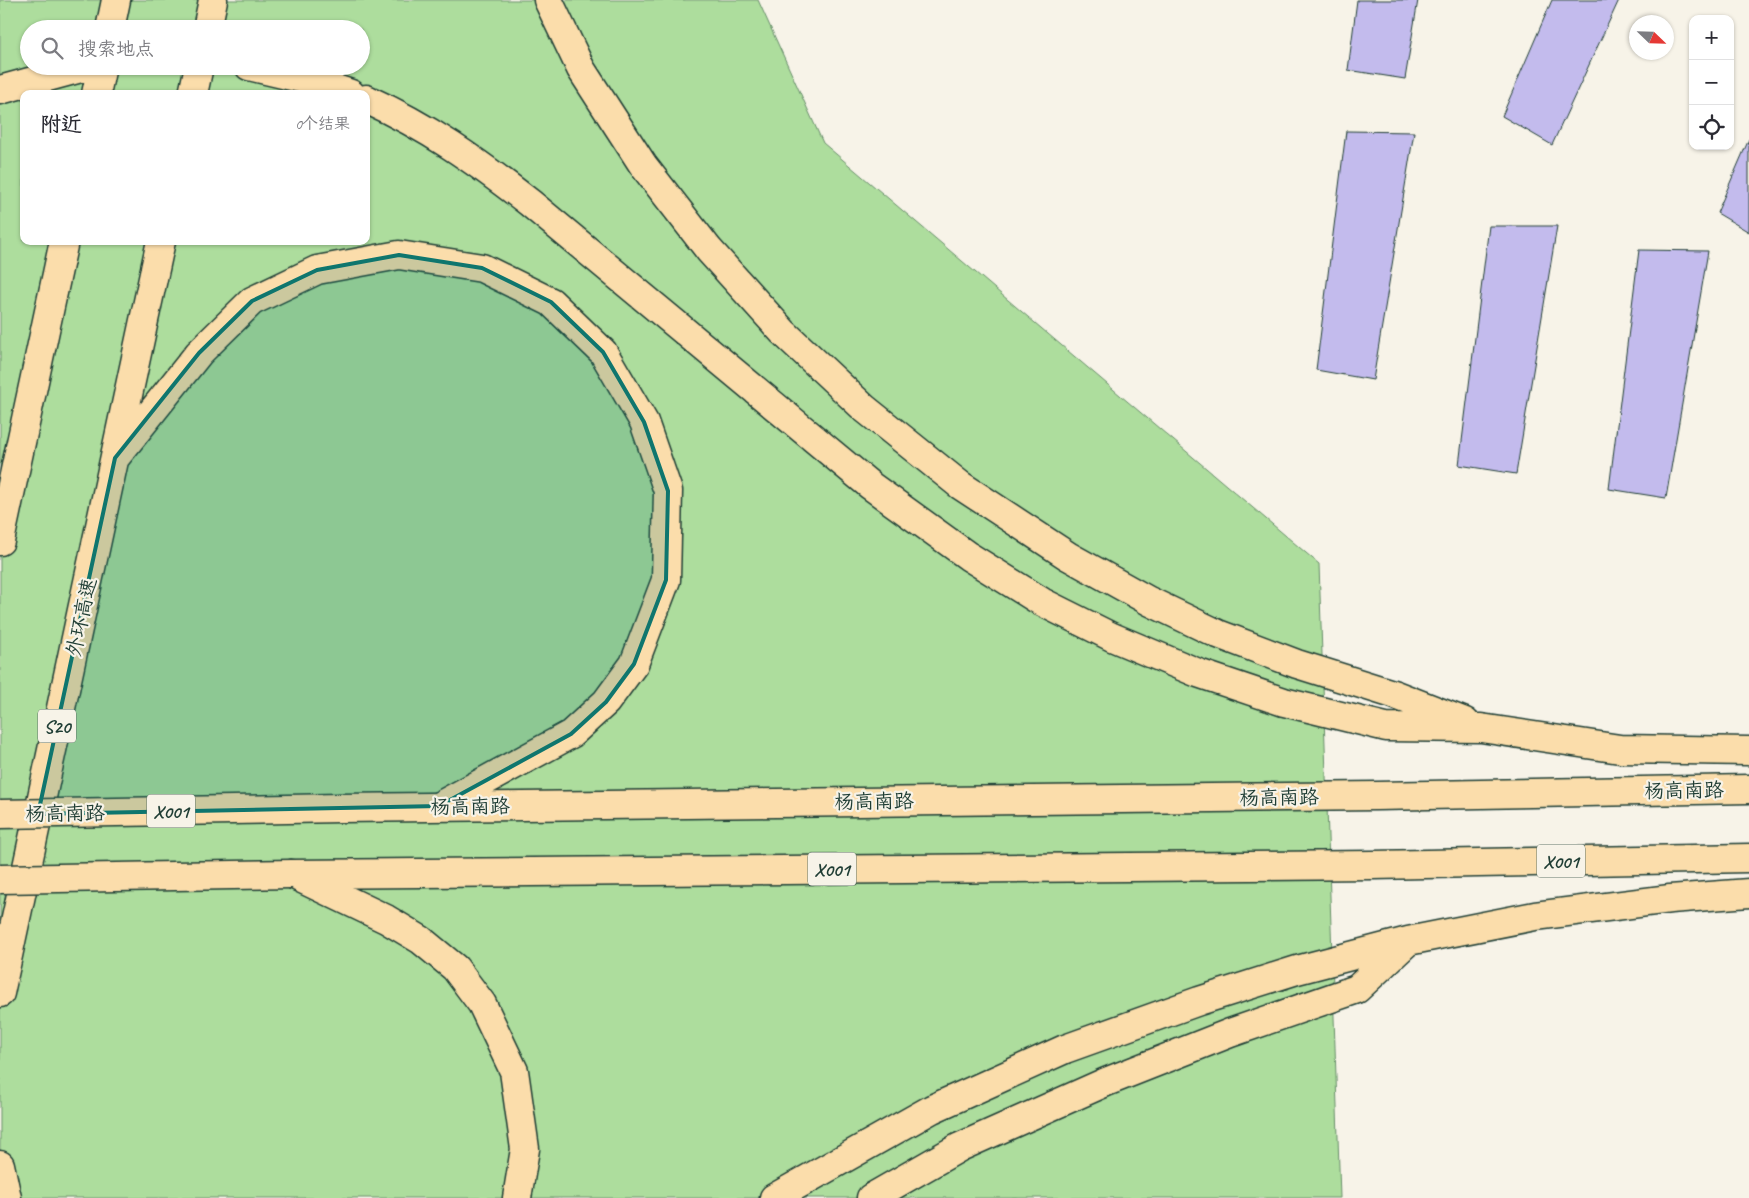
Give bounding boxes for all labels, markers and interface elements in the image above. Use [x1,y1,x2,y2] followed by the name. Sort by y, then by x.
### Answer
[1629,15,1674,60] north arrow
[1689,15,1734,150] map controls
[1689,15,1734,60] button: +
[20,20,370,75] search box
[38,34,66,62] icon: search
[78,37,154,61] text: 搜索地点
[1689,60,1734,105] button: −
[1689,105,1734,150] button: locate
[40,111,82,137] text: 附近
[295,114,350,134] text: 0个结果
[61,575,102,659] street label: 外环高速
[38,709,76,742] road number: S20
[1644,777,1725,804] street label: 杨高南路
[1239,784,1320,811] street label: 杨高南路
[834,788,915,815] street label: 杨高南路
[430,793,511,820] street label: 杨高南路
[147,794,195,828] road number: X001
[25,800,106,827] street label: 杨高南路
[1537,844,1585,878] road number: X001
[808,852,856,886] road number: X001

